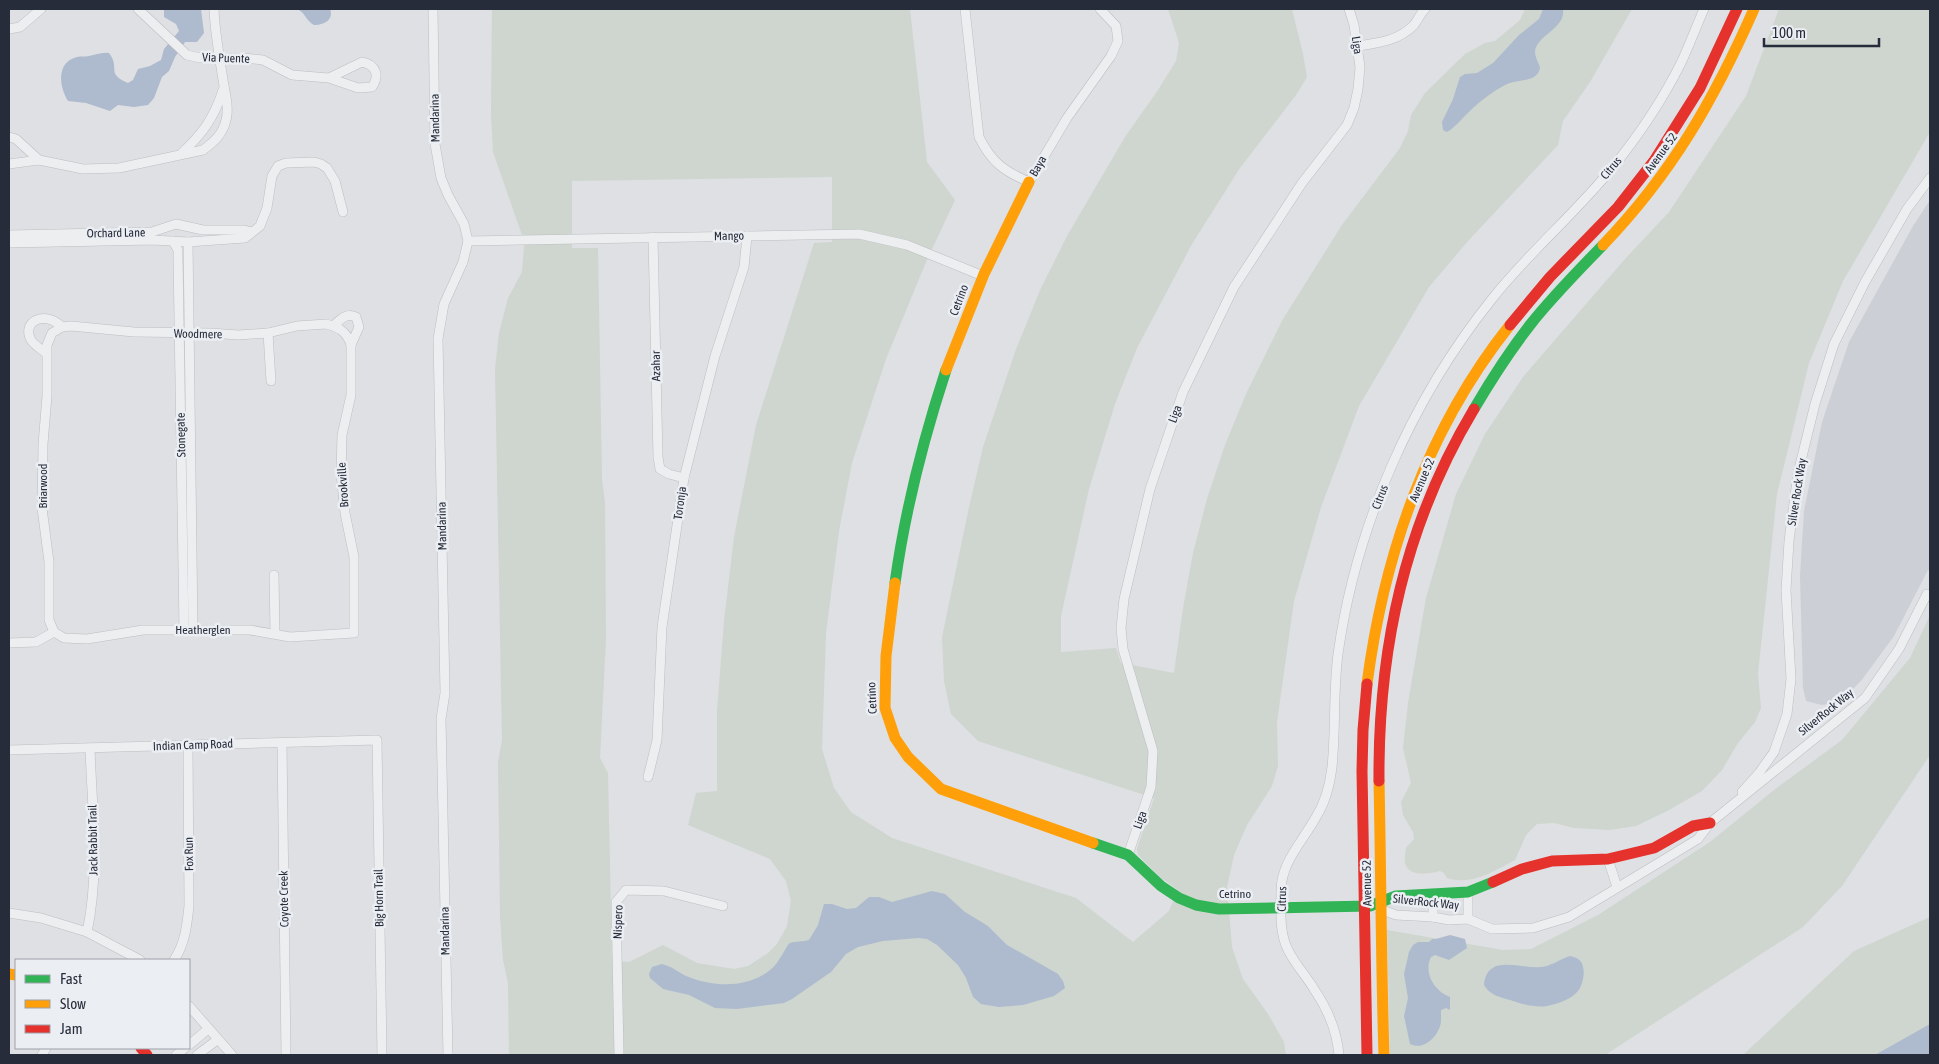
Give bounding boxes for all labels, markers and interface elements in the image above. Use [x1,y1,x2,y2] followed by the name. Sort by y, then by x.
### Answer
[1764,15,1879,47] scale bar
[1772,24,1806,41] text: 100 m
[1349,35,1365,55] street label: Liga
[202,50,250,66] street label: Via Puente
[428,94,442,142] street label: Mandarina
[1642,130,1680,176] street label: Avenue 52
[1027,153,1049,179] street label: Baya
[1598,154,1624,182] street label: Citrus
[86,225,146,241] street label: Orchard Lane
[714,229,744,243] street label: Mango
[947,282,971,317] street label: Cetrino
[174,327,222,341] street label: Woodmere
[649,350,663,381] street label: Azahar
[1165,403,1185,425] street label: Liga
[174,413,188,457] street label: Stonegate
[1407,456,1437,504] street label: Avenue 52
[1785,457,1809,527] street label: Silver Rock Way
[334,462,352,508] street label: Brookville
[36,463,50,509] street label: Briarwood
[1369,483,1391,511] street label: Citrus
[671,485,689,521] street label: Toronja
[435,502,449,550] street label: Mandarina
[175,623,231,637] street label: Heatherglen
[864,681,880,714] street label: Cetrino
[1796,686,1856,738] street label: SilverRock Way
[153,737,233,753] street label: Indian Camp Road
[85,804,101,876] street label: Jack Rabbit Trail
[1130,809,1150,831] street label: Liga
[182,837,196,871] street label: Fox Run
[1360,860,1374,906] street label: Avenue 52
[371,868,387,927] street label: Big Horn Trail
[276,870,291,928] street label: Coyote Creek
[1275,886,1289,912] street label: Citrus
[1219,887,1251,901] street label: Cetrino
[1392,892,1460,912] street label: SilverRock Way
[610,904,626,939] street label: Nispero
[438,907,452,955] street label: Mandarina
[15,959,190,1049] legend
[60,970,82,987] text: Fast
[60,995,86,1012] text: Slow
[60,1020,83,1037] text: Jam

